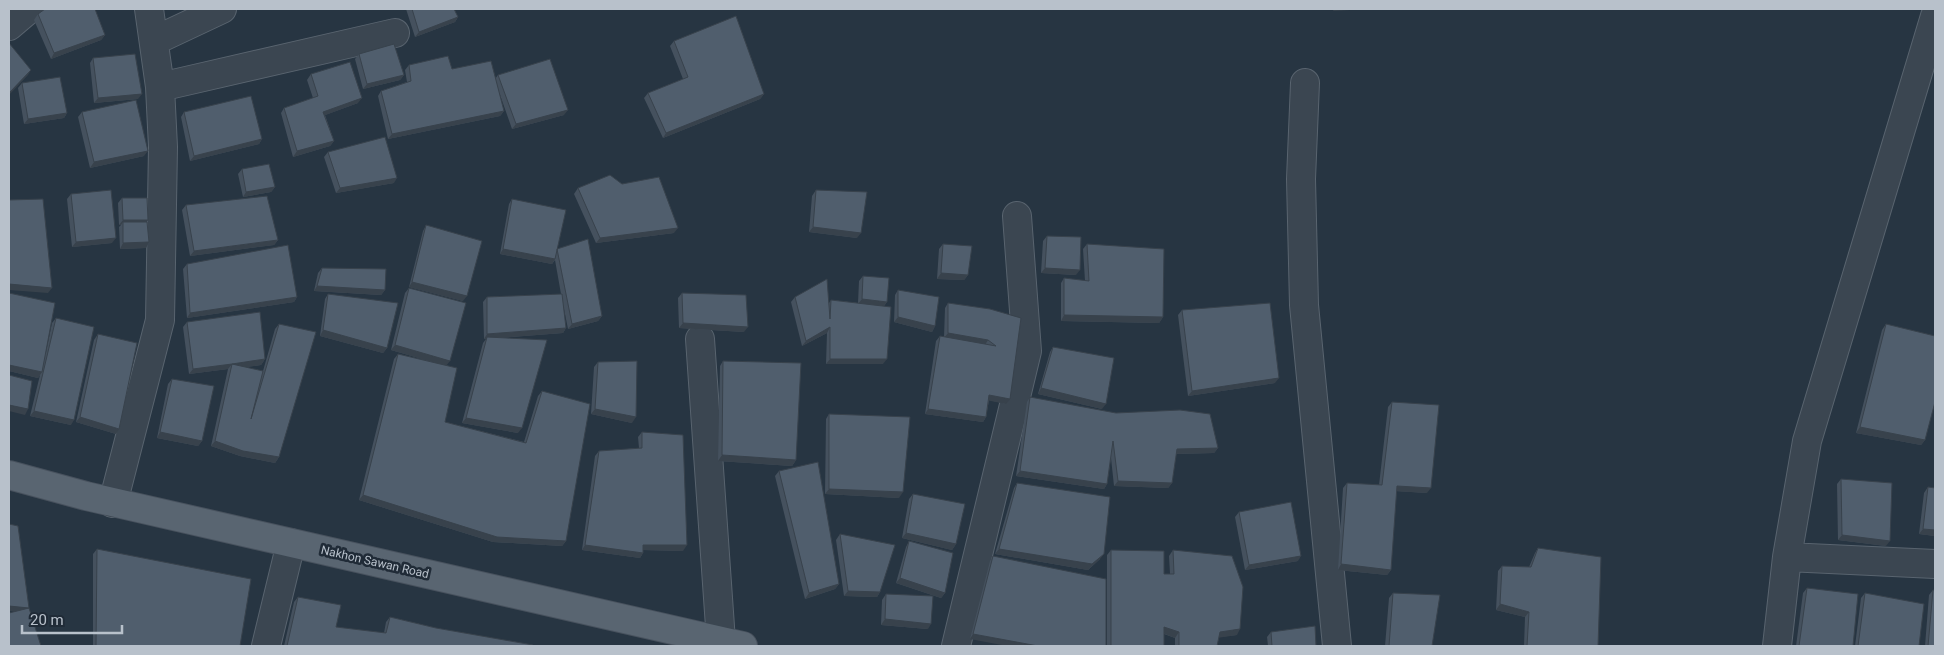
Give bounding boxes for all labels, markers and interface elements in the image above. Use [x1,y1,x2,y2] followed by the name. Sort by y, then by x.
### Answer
[320,543,430,581] street label: Nakhon Sawan Road
[22,602,122,634] scale bar
[30,611,64,629] text: 20 m

